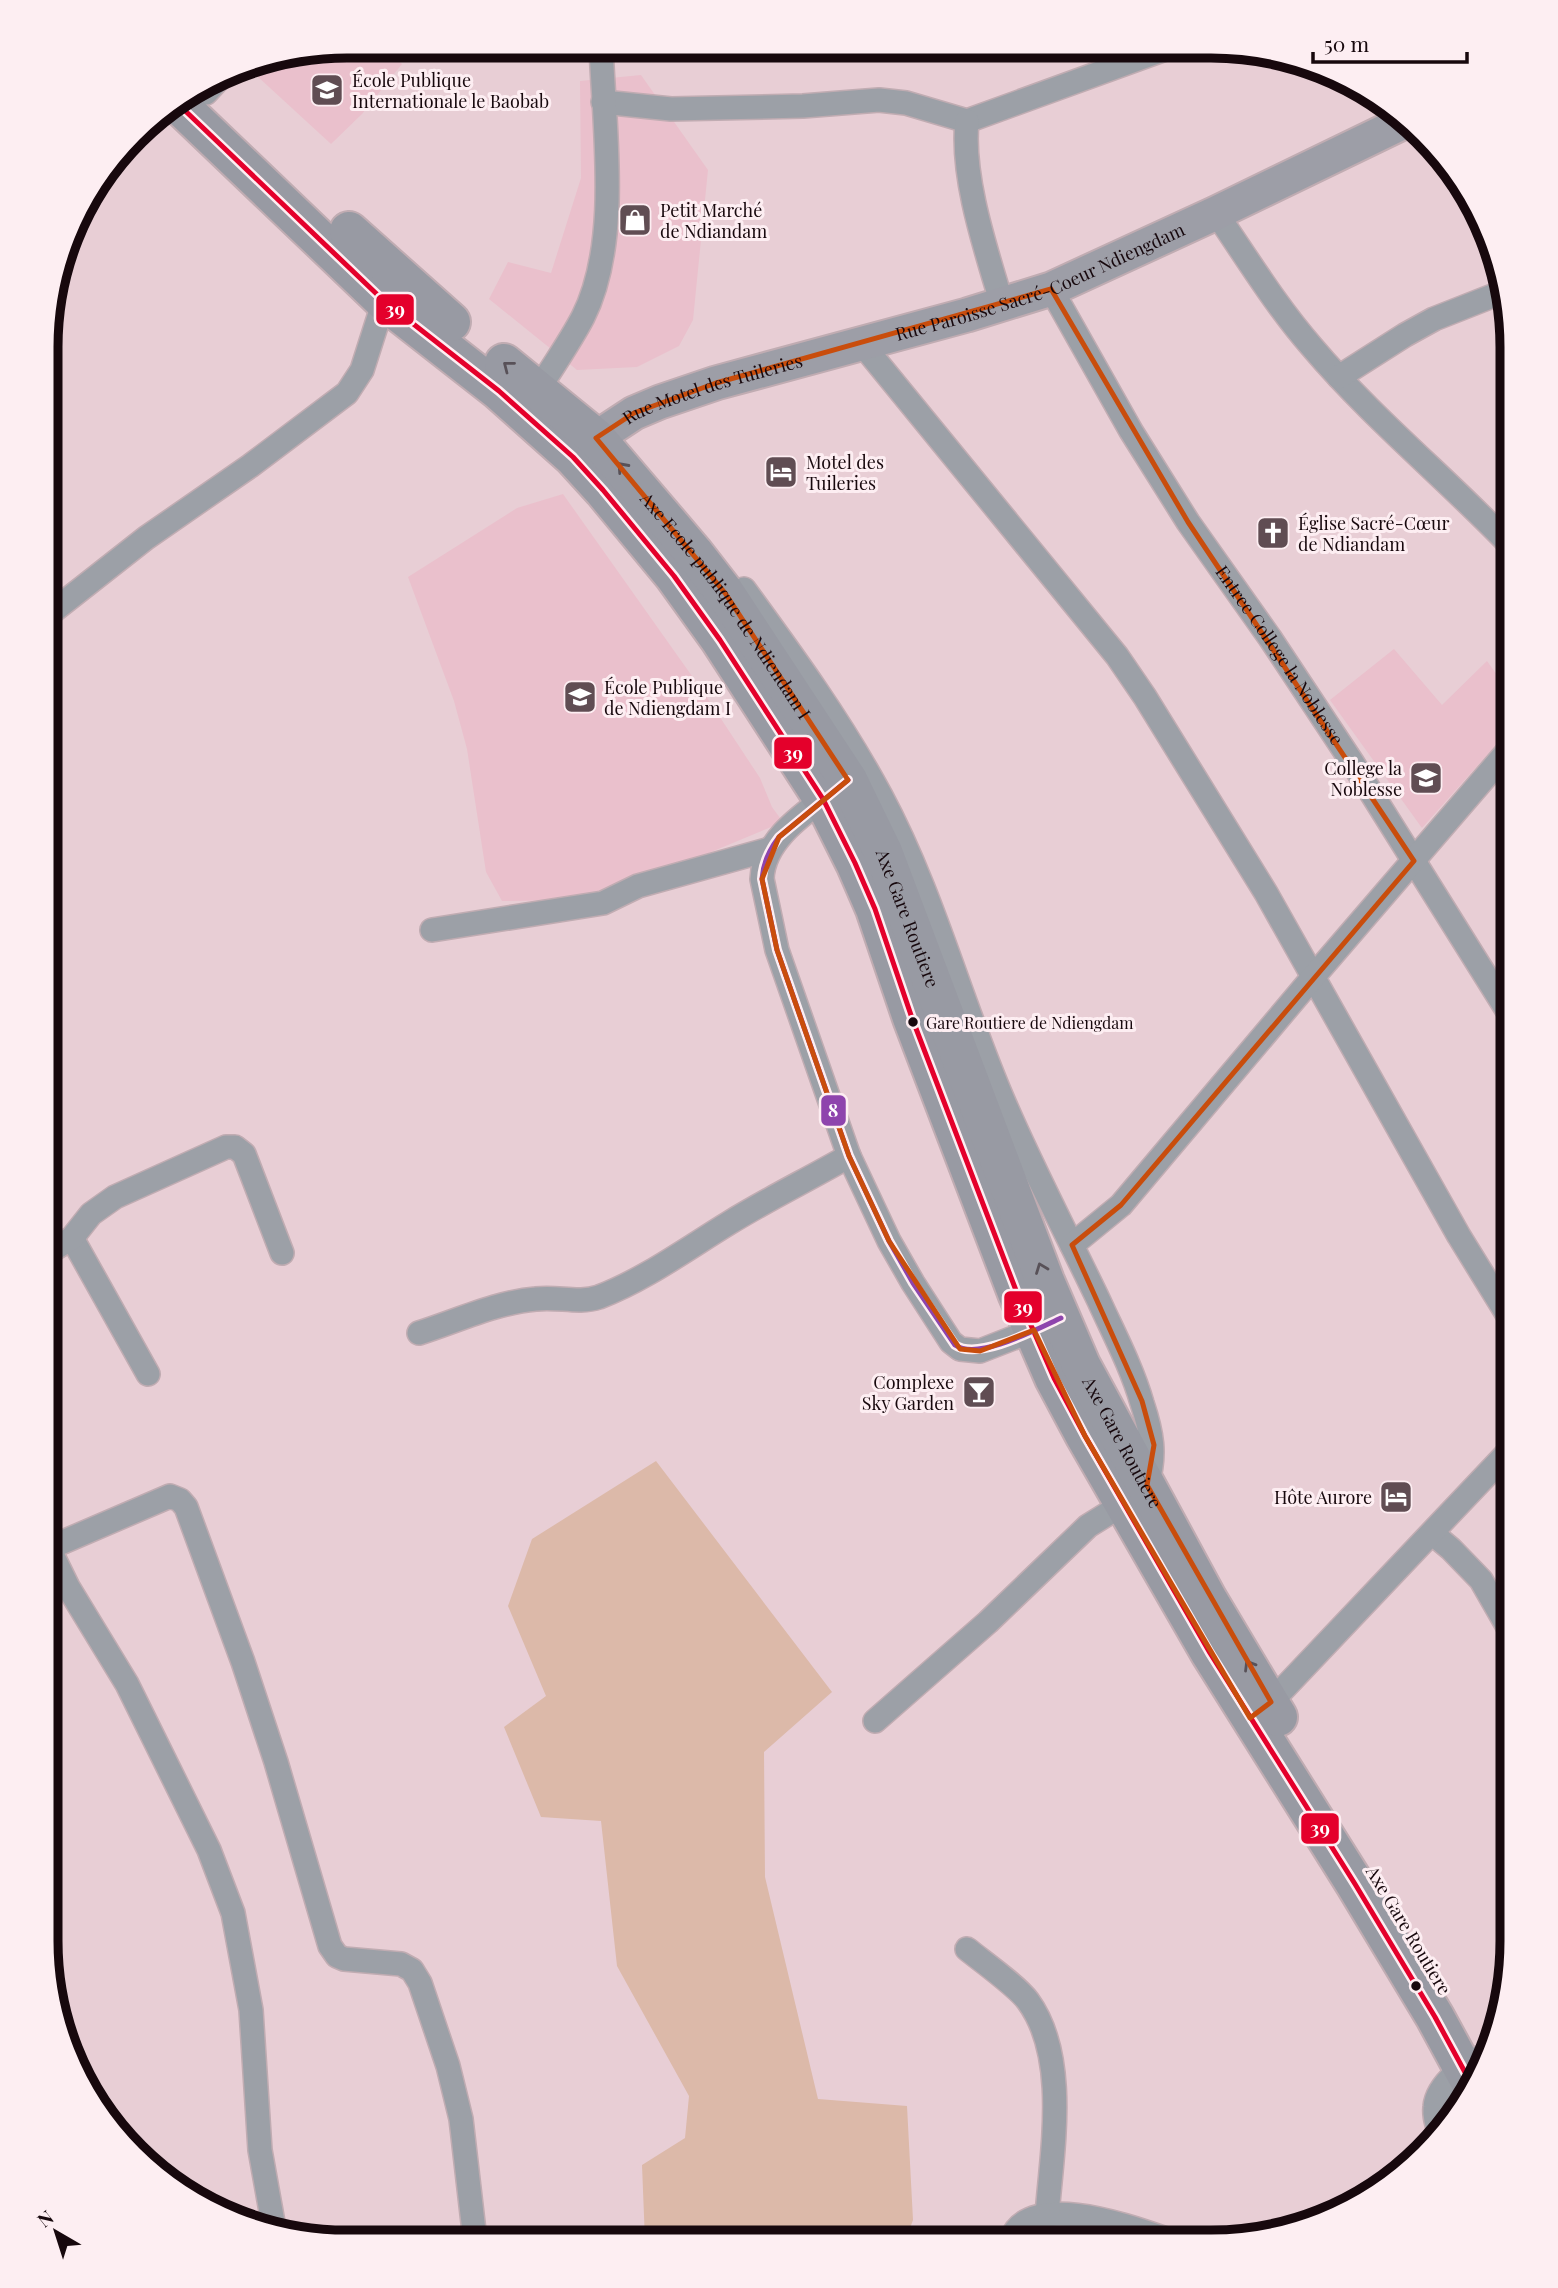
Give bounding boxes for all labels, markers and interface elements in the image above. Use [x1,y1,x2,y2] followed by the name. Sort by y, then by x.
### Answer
[1313,21,1467,65] scale bar
[1324,29,1370,57] text: 50 m
[352,68,549,113] place label: École Publique Internationale le Baobab
[308,71,346,109] school or university icon: École Publique Internationale le Baobab
[660,198,767,243] place label: Petit Marché de Ndiandam
[616,201,654,239] shop icon: Petit Marché de Ndiandam
[893,217,1188,346] street label: Rue Paroisse Sacré-Coeur Ndiengdam
[375,293,415,326] line badge: 39
[385,295,405,321] text: 39
[618,348,805,429] street label: Rue Motel des Tuileries
[503,362,515,375] one-way arrow
[806,450,884,495] place label: Motel des Tuileries
[762,453,800,491] hotel icon: Motel des Tuileries
[618,462,630,475] one-way arrow
[635,486,817,724] street label: Axe Ecole publique de Ndiendam I
[1298,511,1450,556] place label: Église Sacré-Cœur de Ndiandam
[1254,514,1292,552] church icon: Église Sacré-Cœur de Ndiandam
[1210,560,1349,749] street label: Entree College la Noblesse
[604,675,731,720] place label: École Publique de Ndiengdam I
[561,678,599,716] school or university icon: École Publique de Ndiengdam I
[773,736,813,770] line badge: 39
[783,739,803,765] text: 39
[1324,756,1402,801] place label: College la Noblesse
[1407,759,1445,797] school or university icon: College la Noblesse
[871,845,945,991] street label: Axe Gare Routiere
[926,1012,1133,1033] place label: Gare Routiere de Ndiengdam
[906,1015,920,1029] marker: Gare Routiere de Ndiengdam
[820,1094,847,1127] line badge: 8
[828,1096,838,1122] text: 8
[1035,1263,1049,1275] one-way arrow
[1003,1290,1043,1324] line badge: 39
[1013,1293,1033,1319] text: 39
[862,1370,954,1415] place label: Complexe Sky Garden
[1077,1371,1168,1512] street label: Axe Gare Routiere
[960,1373,998,1411] bar icon: Complexe Sky Garden
[1377,1478,1415,1516] hotel icon: Hôte Aurore
[1274,1485,1372,1509] place label: Hôte Aurore
[1244,1659,1257,1672] one-way arrow
[1300,1812,1340,1845] line badge: 39
[1310,1814,1330,1840] text: 39
[1361,1860,1457,1999] street label: Axe Gare Routiere
[1409,1979,1423,1993] unlabelled marker
[21,2197,91,2267] north arrow
[31,2203,58,2232] text: N

